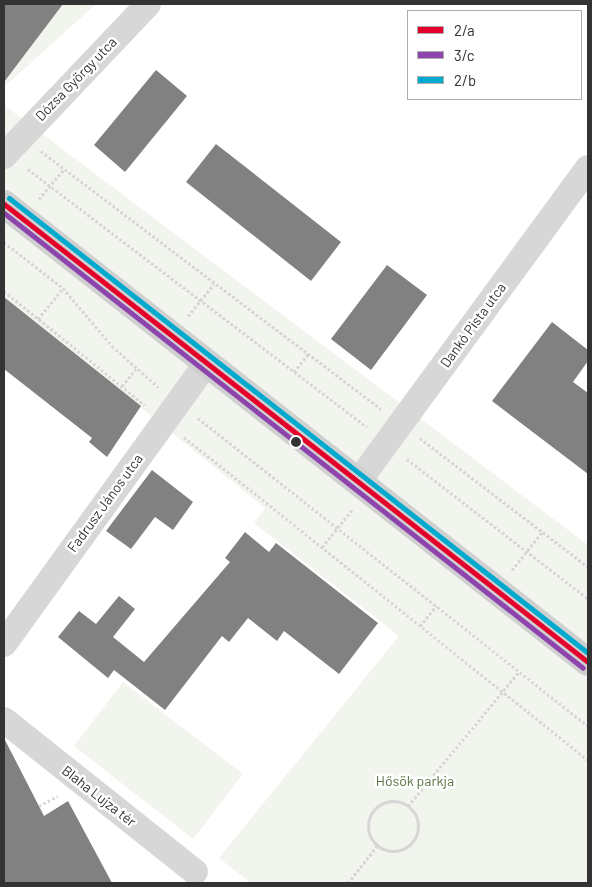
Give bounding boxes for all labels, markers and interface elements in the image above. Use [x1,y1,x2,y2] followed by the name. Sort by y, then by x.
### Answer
[407,10,582,100] legend
[454,21,475,39] text: 2/a
[32,34,120,124] street label: Dózsa György utca
[454,46,475,64] text: 3/c
[454,71,476,89] text: 2/b
[437,279,509,371] street label: Dankó Pista utca
[291,437,301,447] unlabelled marker
[64,451,146,555] street label: Fadrusz János utca
[59,762,139,830] street label: Blaha Lujza tér
[376,773,454,789] park label: Hősök parkja

